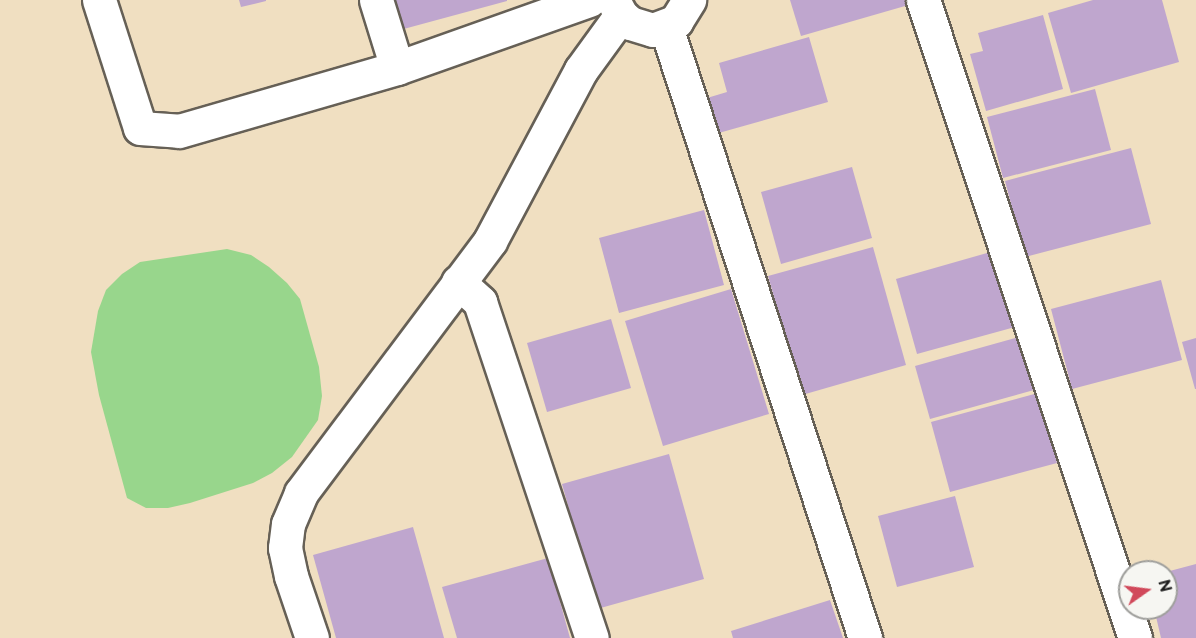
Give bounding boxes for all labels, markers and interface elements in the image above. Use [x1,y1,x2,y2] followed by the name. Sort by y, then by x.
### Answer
[1118,560,1178,620] north arrow
[1153,578,1175,594] text: N

